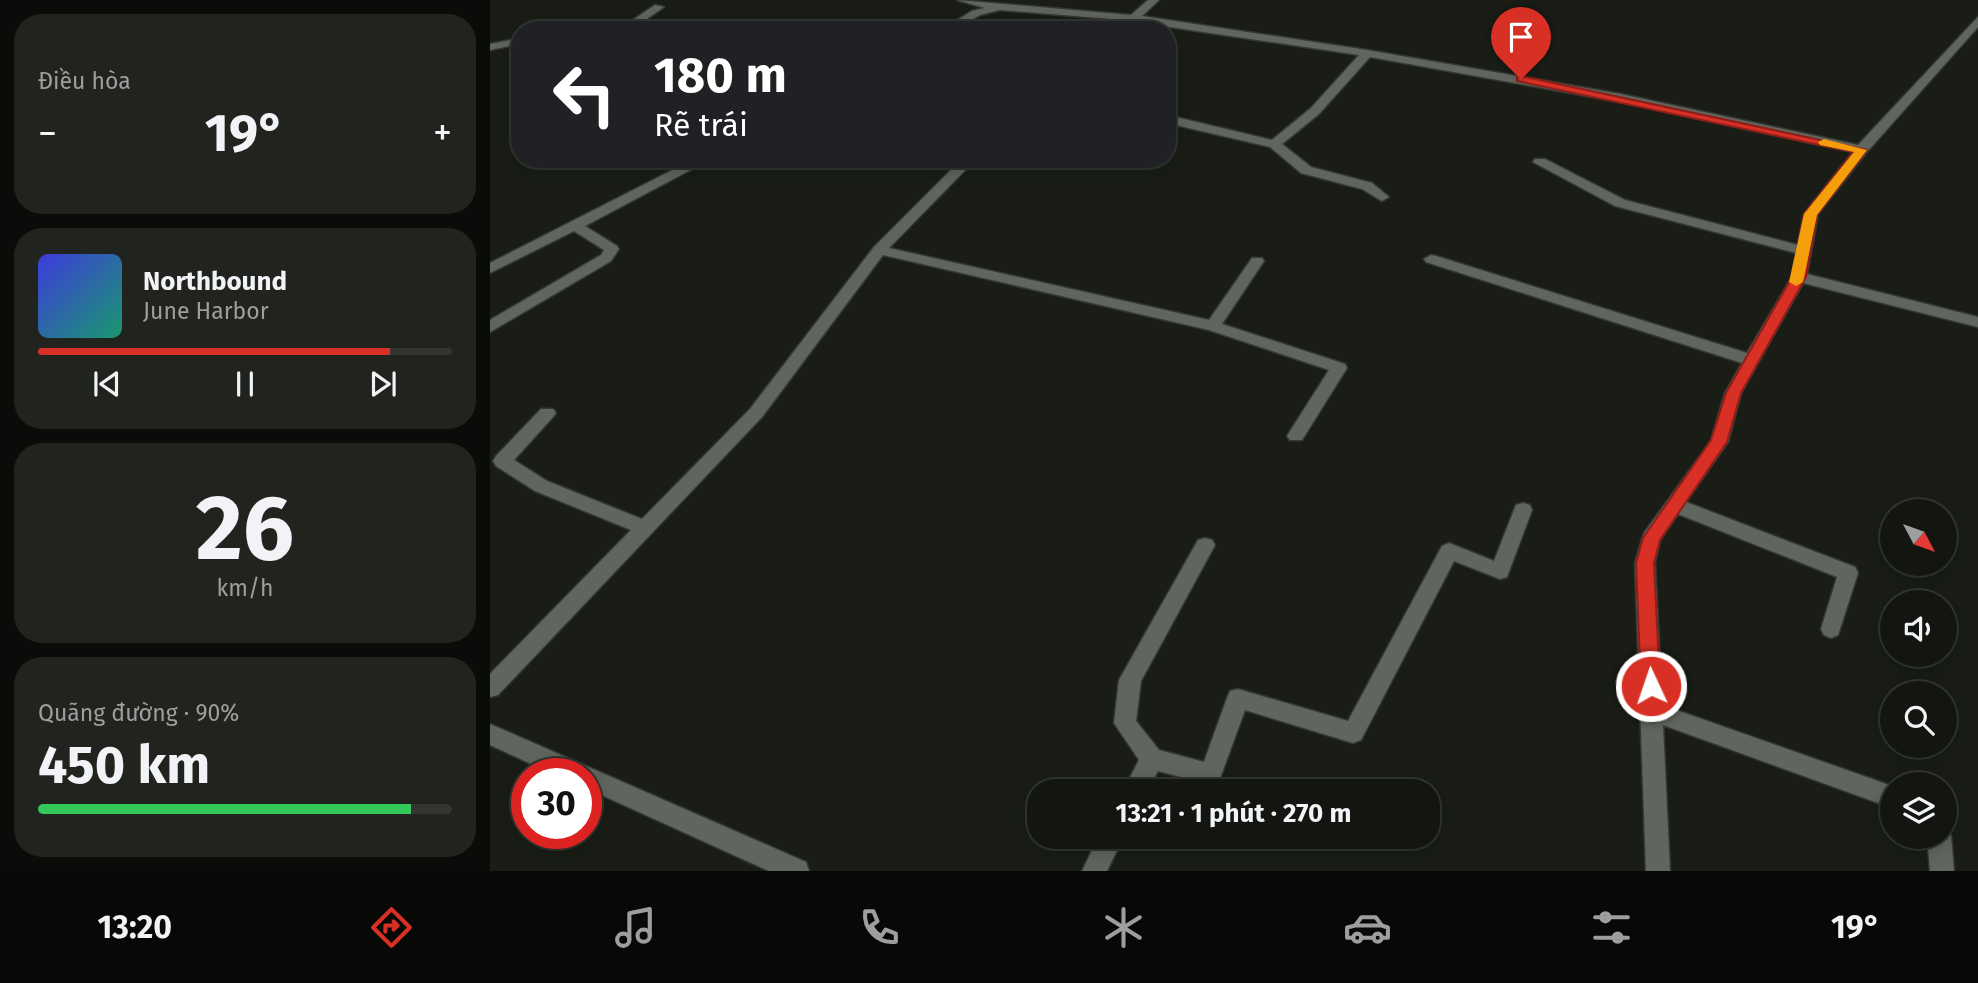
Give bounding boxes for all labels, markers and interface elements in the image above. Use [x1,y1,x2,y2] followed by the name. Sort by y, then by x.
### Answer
[1491,7,1551,79] pin
[1502,18,1540,56] icon: arrive
[654,46,787,105] text: 180 m
[539,49,630,140] icon: left
[38,67,131,95] text: Điều hòa
[205,102,285,165] text: 19°
[654,106,748,144] text: Rẽ trái
[38,110,57,156] text: −
[433,110,452,156] text: +
[143,266,287,297] text: Northbound
[143,297,269,325] text: June Harbor
[88,365,126,403] icon: previous
[226,365,264,403] icon: pause
[364,365,402,403] icon: next
[196,474,294,583] text: 26
[1880,499,1956,576] north arrow
[1880,499,1957,849] map controls
[217,574,273,602] text: km/h
[1880,590,1957,667] button: sound
[1614,649,1688,723] position arrow
[1880,681,1957,758] button: search
[38,699,239,727] text: Quãng đường · 90%
[38,734,210,797] text: 450 km
[511,758,602,849] speed limit sign: 30
[1880,772,1957,849] button: layers
[1116,798,1351,829] text: 13:21 · 1 phút · 270 m
[367,903,416,952] icon: directions
[611,903,660,952] icon: music
[855,903,904,952] icon: phone
[1099,903,1148,952] icon: climate
[1343,903,1392,952] icon: car
[1587,903,1636,952] icon: filters
[98,908,172,946] text: 13:20
[1831,908,1880,946] text: 19°

